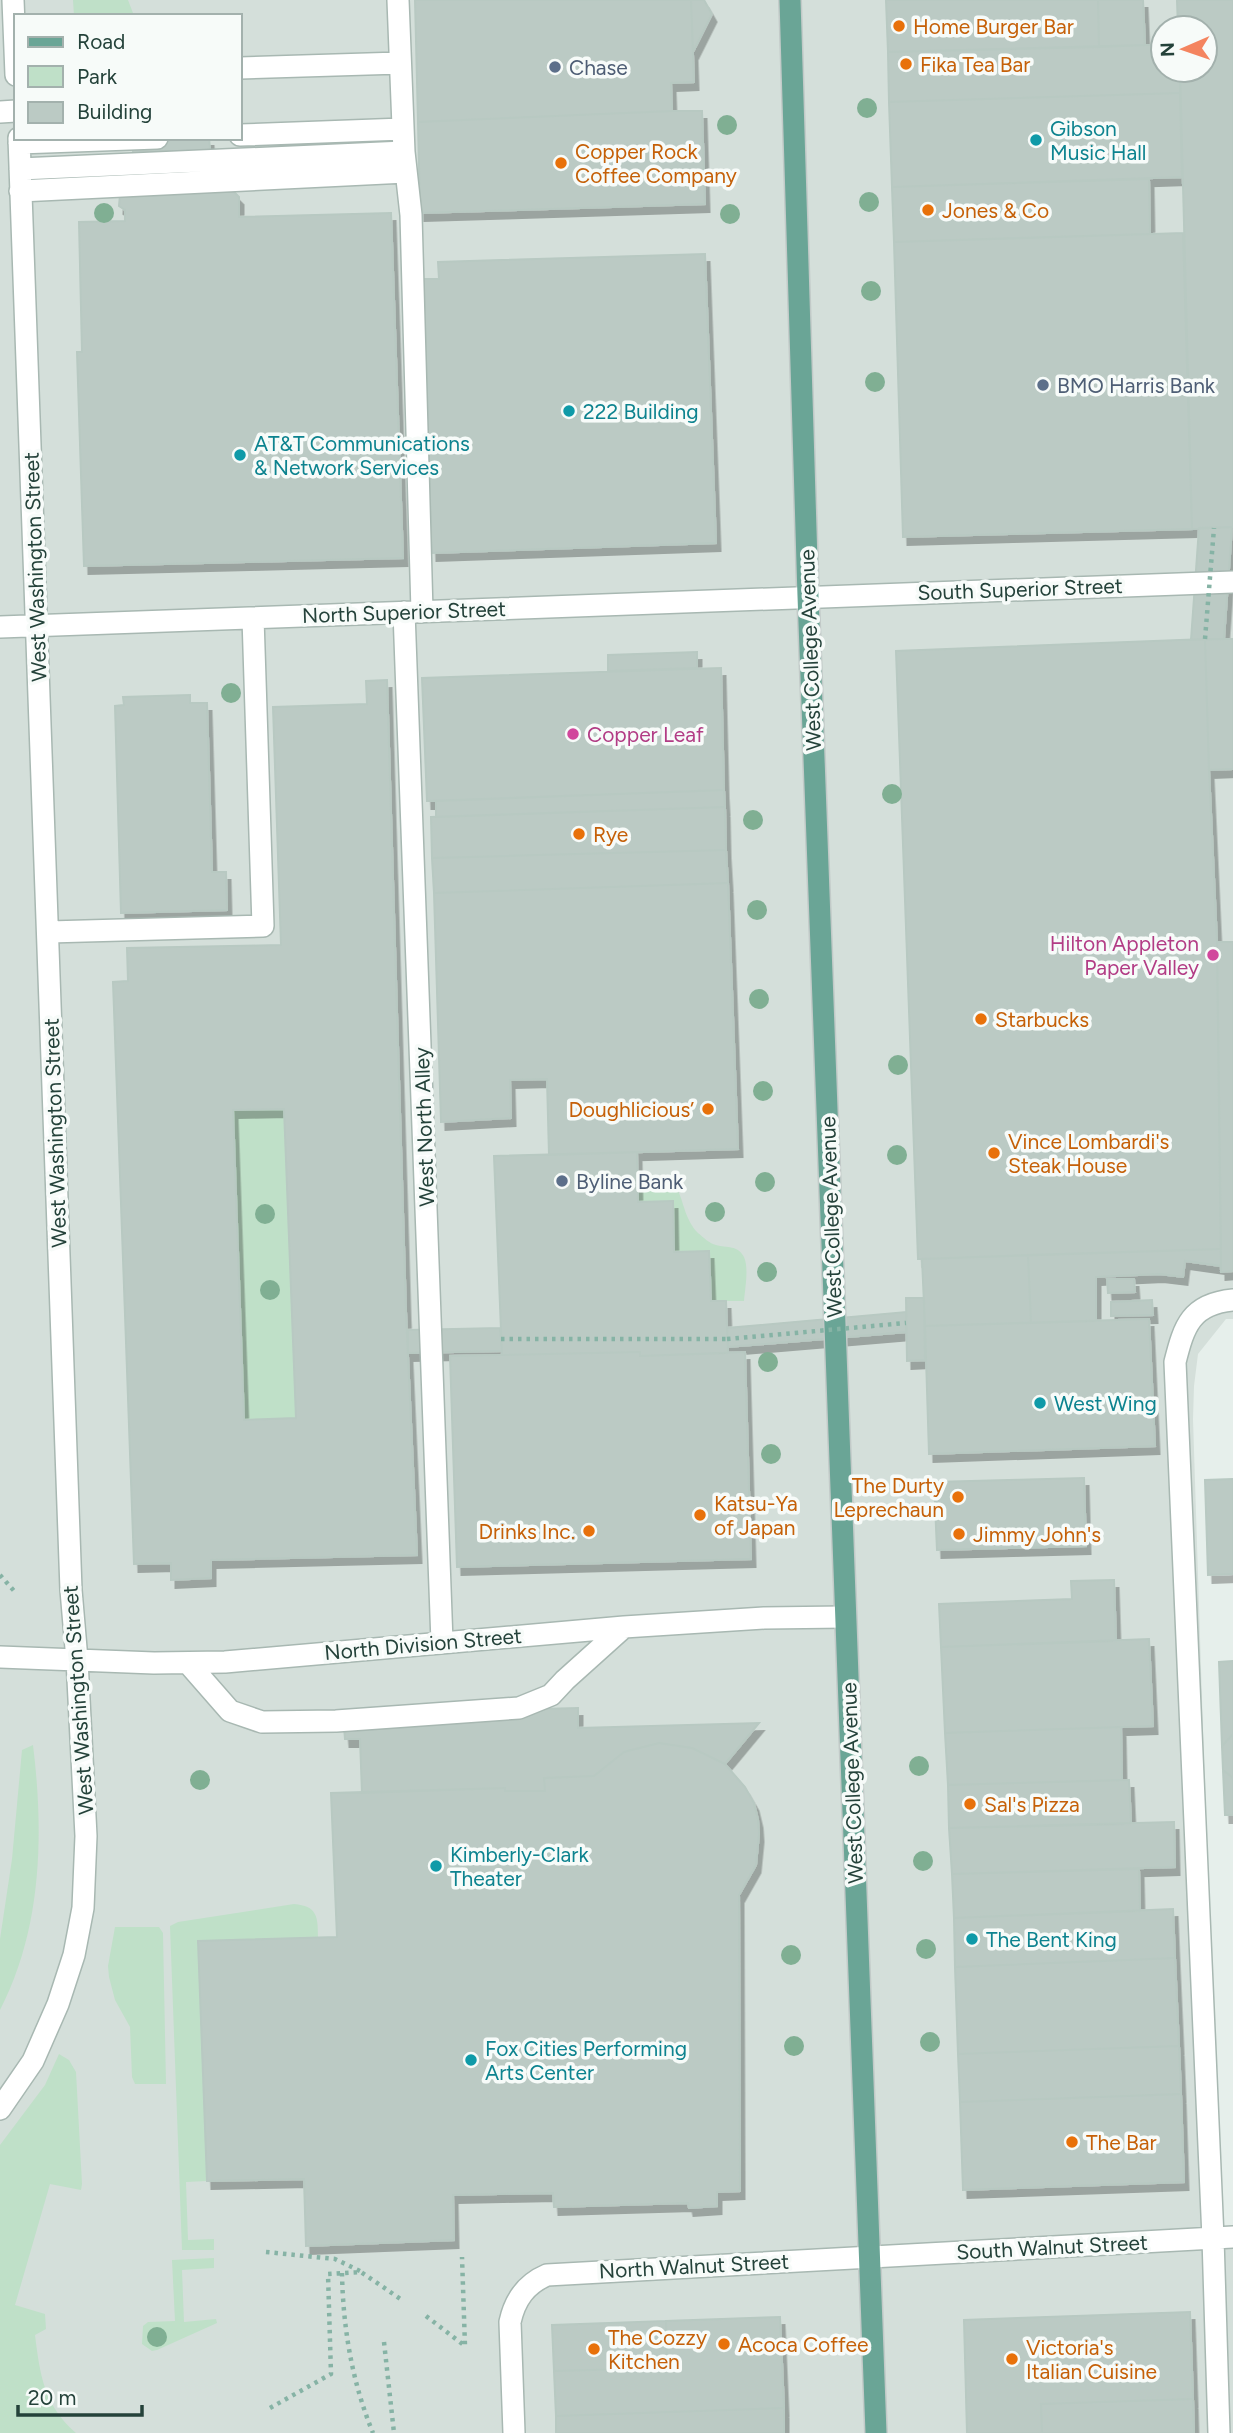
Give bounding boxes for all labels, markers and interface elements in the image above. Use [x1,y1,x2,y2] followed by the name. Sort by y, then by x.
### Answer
[14,14,242,140] legend
[913,14,1074,39] place label: Home Burger Bar
[1149,14,1219,84] north arrow
[891,18,907,34] marker: Home Burger Bar
[77,29,125,54] text: Road
[1156,42,1179,57] text: N
[920,52,1030,77] place label: Fika Tea Bar
[569,55,628,80] place label: Chase
[898,56,914,72] marker: Fika Tea Bar
[547,59,563,75] marker: Chase
[77,64,118,89] text: Park
[77,99,152,124] text: Building
[1050,116,1146,165] place label: Gibson Music Hall
[1028,132,1044,148] marker: Gibson Music Hall
[575,139,737,188] place label: Copper Rock Coffee Company
[553,155,569,171] marker: Copper Rock Coffee Company
[942,198,1049,223] place label: Jones & Co
[920,202,936,218] marker: Jones & Co
[1057,373,1216,398] place label: BMO Harris Bank
[1035,377,1051,393] marker: BMO Harris Bank
[583,399,699,424] place label: 222 Building
[561,403,577,419] marker: 222 Building
[254,431,470,480] place label: AT&T Communications & Network Services
[232,447,248,463] marker: AT&T Communications & Network Services
[18,452,52,682] street label: West Washington Street
[794,549,826,751] street label: West College Avenue
[917,573,1123,605] street label: South Superior Street
[302,596,506,628] street label: North Superior Street
[587,722,704,747] place label: Copper Leaf
[565,726,581,742] marker: Copper Leaf
[593,822,628,847] place label: Rye
[571,826,587,842] marker: Rye
[1050,931,1199,980] place label: Hilton Appleton Paper Valley
[1205,947,1221,963] marker: Hilton Appleton Paper Valley
[995,1007,1089,1032] place label: Starbucks
[973,1011,989,1027] marker: Starbucks
[38,1018,72,1248] street label: West Washington Street
[409,1047,439,1207] street label: West North Alley
[568,1097,694,1122] place label: Doughlicious’
[700,1101,716,1117] marker: Doughlicious’
[815,1116,847,1318] street label: West College Avenue
[1008,1129,1169,1178] place label: Vince Lombardi's Steak House
[986,1145,1002,1161] marker: Vince Lombardi's Steak House
[576,1169,684,1194] place label: Byline Bank
[554,1173,570,1189] marker: Byline Bank
[1054,1391,1157,1416] place label: West Wing
[1032,1395,1048,1411] marker: West Wing
[833,1473,944,1522] place label: The Durty Leprechaun
[950,1489,966,1505] marker: The Durty Leprechaun
[714,1491,798,1540] place label: Katsu-Ya of Japan
[692,1507,708,1523] marker: Katsu-Ya of Japan
[479,1519,575,1544] place label: Drinks Inc.
[973,1522,1101,1547] place label: Jimmy John's
[581,1523,597,1539] marker: Drinks Inc.
[951,1526,967,1542] marker: Jimmy John's
[58,1584,98,1816] street label: West Washington Street
[323,1623,523,1665] street label: North Division Street
[836,1682,868,1884] street label: West College Avenue
[984,1792,1080,1817] place label: Sal's Pizza
[962,1796,978,1812] marker: Sal's Pizza
[450,1842,589,1891] place label: Kimberly-Clark Theater
[428,1858,444,1874] marker: Kimberly-Clark Theater
[986,1927,1117,1952] place label: The Bent King
[964,1931,980,1947] marker: The Bent King
[485,2036,687,2085] place label: Fox Cities Performing Arts Center
[463,2052,479,2068] marker: Fox Cities Performing Arts Center
[1086,2130,1157,2155] place label: The Bar
[1064,2134,1080,2150] marker: The Bar
[956,2229,1148,2264] street label: South Walnut Street
[598,2249,790,2283] street label: North Walnut Street
[608,2325,707,2374] place label: The Cozzy Kitchen
[738,2332,869,2357] place label: Acoca Coffee
[1026,2335,1157,2384] place label: Victoria's Italian Cuisine
[716,2336,732,2352] marker: Acoca Coffee
[586,2341,602,2357] marker: The Cozzy Kitchen
[1004,2351,1020,2367] marker: Victoria's Italian Cuisine
[18,2374,142,2418] scale bar
[28,2385,76,2410] text: 20 m

